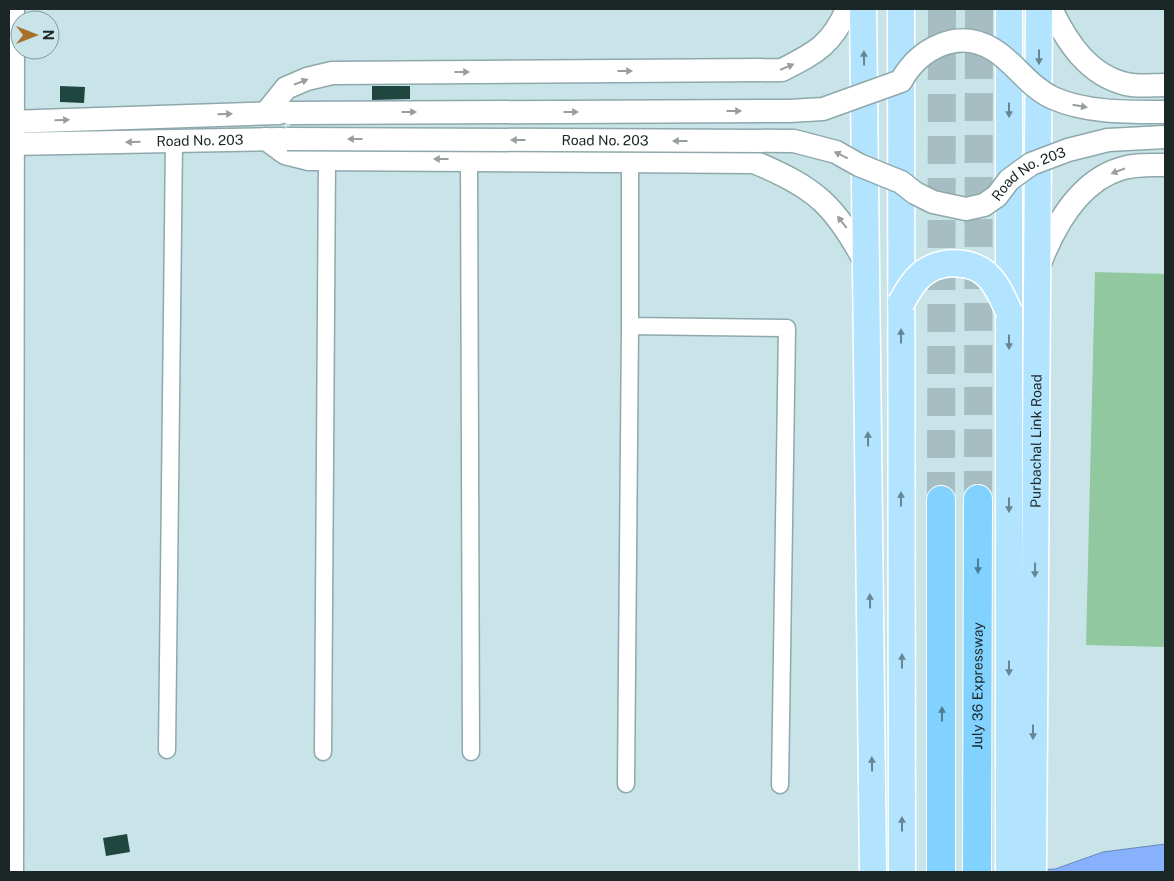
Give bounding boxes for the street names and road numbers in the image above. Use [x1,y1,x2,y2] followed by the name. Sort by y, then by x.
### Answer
[156,132,244,149] street label: Road No. 203
[561,132,649,148] street label: Road No. 203
[988,144,1068,204] street label: Road No. 203
[1028,374,1044,508] street label: Purbachal Link Road
[969,622,986,750] street label: July 36 Expressway

